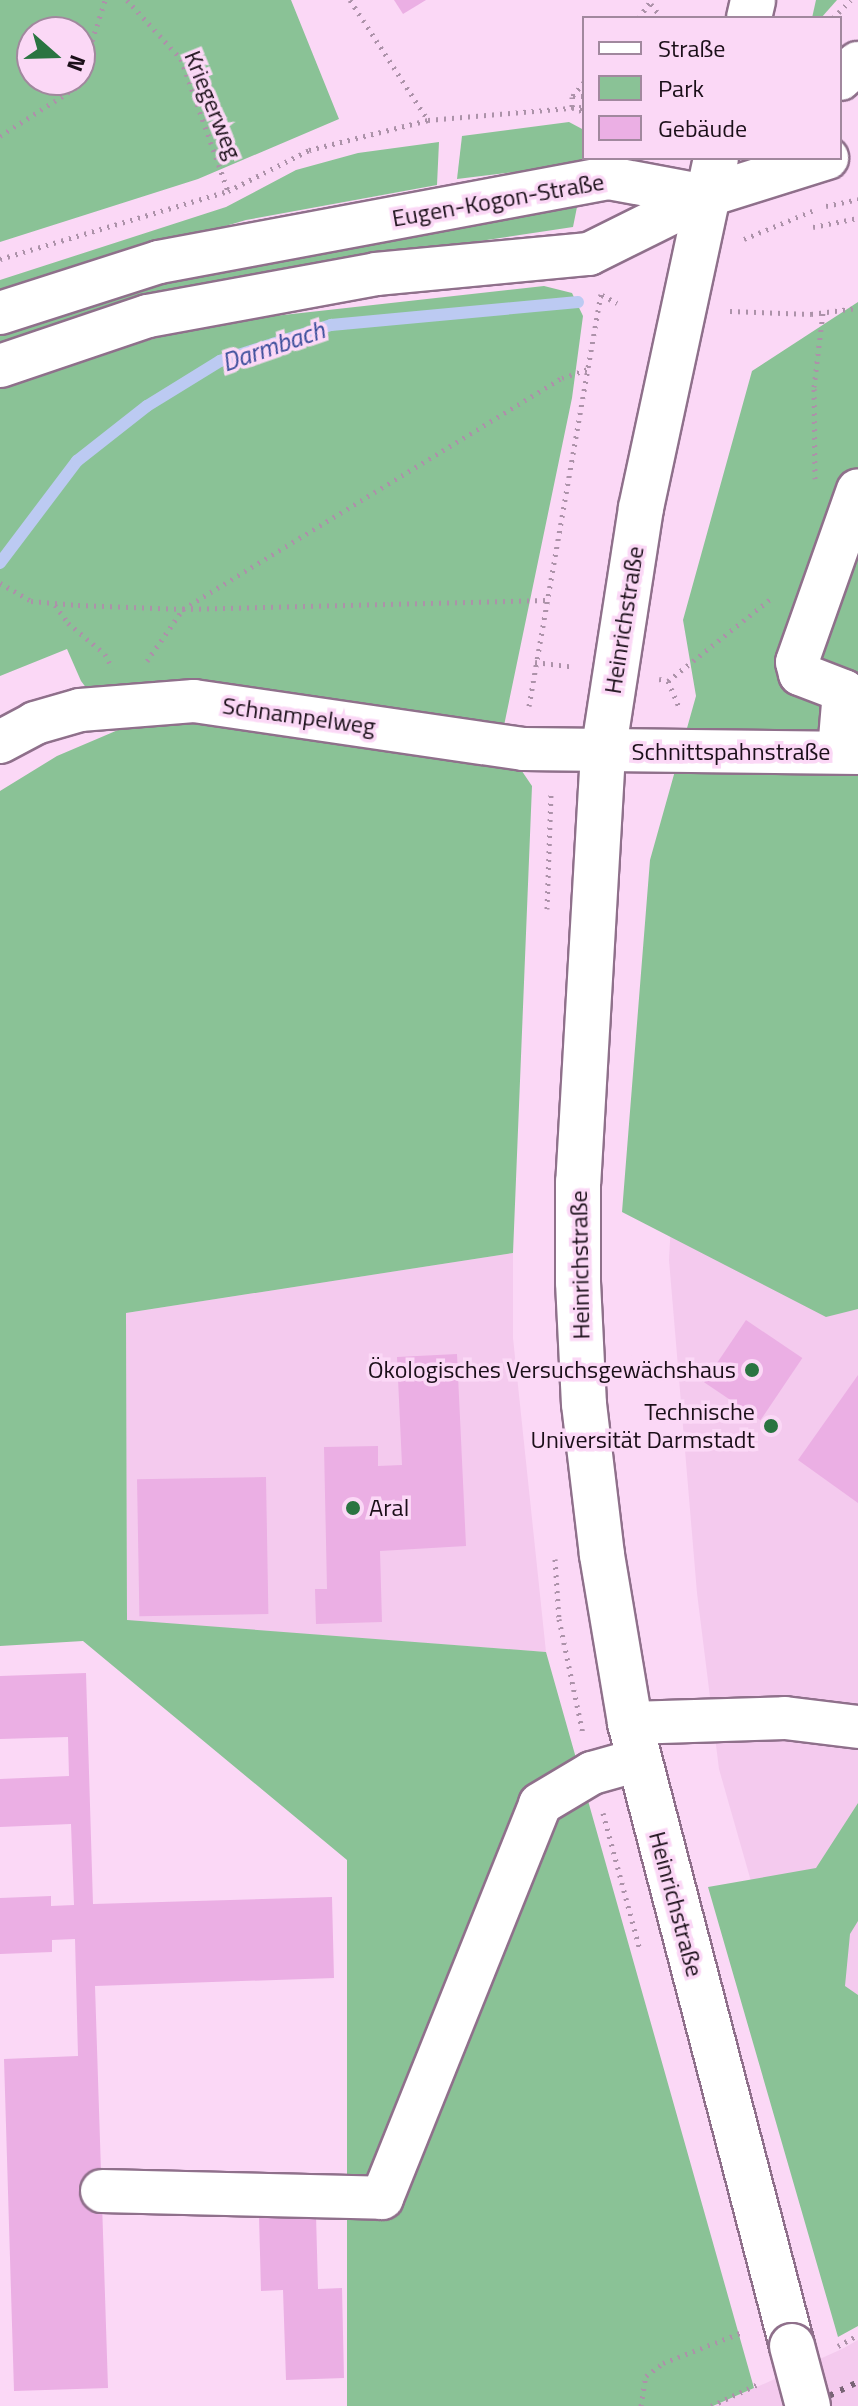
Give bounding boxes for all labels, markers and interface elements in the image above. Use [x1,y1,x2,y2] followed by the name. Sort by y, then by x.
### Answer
[16,16,96,96] north arrow
[582,16,842,160] legend
[658,30,725,66] text: Straße
[178,46,248,164] street label: Kriegerweg
[58,51,95,77] text: N
[658,70,704,106] text: Park
[658,110,747,146] text: Gebäude
[390,167,606,233] street label: Eugen-Kogon-Straße
[218,314,328,378] water label: Darmbach
[598,544,650,696] street label: Heinrichstraße
[221,691,377,741] street label: Schnampelweg
[632,738,830,766] street label: Schnittspahnstraße
[564,1190,596,1340] street label: Heinrichstraße
[368,1356,736,1384] place label: Ökologisches Versuchsgewächshaus
[743,1361,761,1379] marker: Ökologisches Versuchsgewächshaus
[530,1398,755,1454] place label: Technische Universität Darmstadt
[762,1417,780,1435] marker: Technische Universität Darmstadt
[369,1494,409,1522] place label: Aral
[344,1499,362,1517] marker: Aral
[643,1828,709,1980] street label: Heinrichstraße

